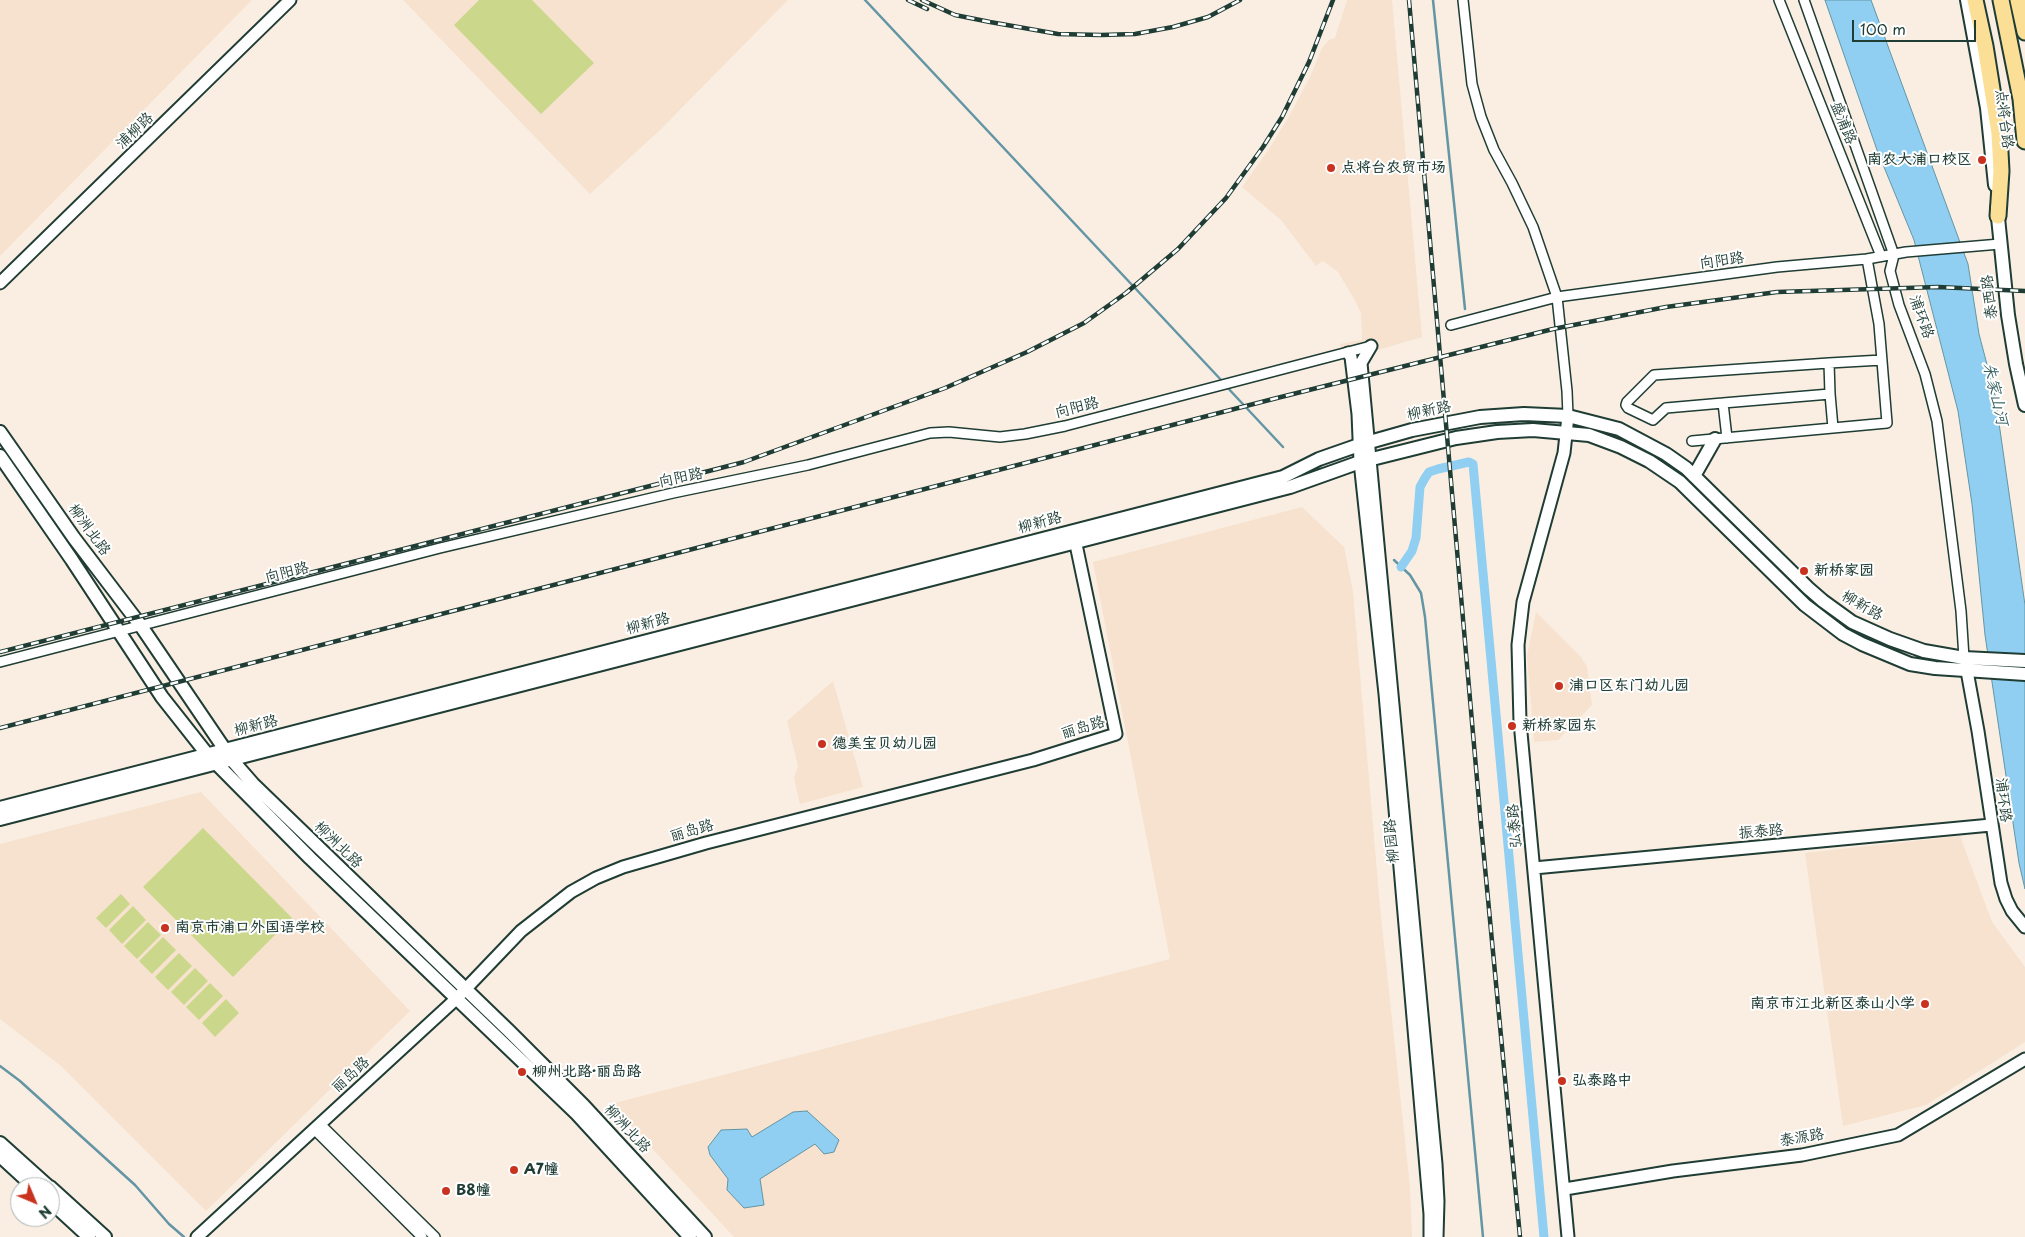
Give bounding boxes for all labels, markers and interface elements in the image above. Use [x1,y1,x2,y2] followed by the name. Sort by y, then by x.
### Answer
[1855,10,1979,42] scale bar
[1860,17,1906,40] text: 100 m
[1991,88,2017,150] street label: 点将台路
[1826,99,1860,147] street label: 盛浦路
[113,109,157,153] street label: 浦柳路
[1867,151,1972,169] place label: 南农大浦口校区
[1976,154,1988,166] marker: 南农大浦口校区
[1341,159,1446,177] place label: 点将台农贸市场
[1325,162,1337,174] marker: 点将台农贸市场
[1698,249,1746,273] street label: 向阳路
[1978,274,2002,320] street label: 泰西路
[1905,293,1937,341] street label: 浦环路
[1978,361,2012,427] water label: 朱家山河
[1053,394,1101,422] street label: 向阳路
[1405,398,1453,424] street label: 柳新路
[657,465,705,491] street label: 向阳路
[64,500,114,560] street label: 柳洲北路
[1016,508,1064,538] street label: 柳新路
[263,559,311,587] street label: 向阳路
[1814,562,1874,580] place label: 新桥家园
[1798,565,1810,577] marker: 新桥家园
[1838,587,1886,625] street label: 柳新路
[624,609,672,639] street label: 柳新路
[1569,677,1689,695] place label: 浦口区东门幼儿园
[1553,680,1565,692] marker: 浦口区东门幼儿园
[232,712,280,740] street label: 柳新路
[1059,713,1107,743] street label: 丽岛路
[1522,717,1597,735] place label: 新桥家园东
[1506,720,1518,732] marker: 新桥家园东
[832,735,937,753] place label: 德美宝贝幼儿园
[816,738,828,750] marker: 德美宝贝幼儿园
[1991,777,2015,823] street label: 浦环路
[1504,803,1526,849] street label: 弘泰路
[668,816,716,846] street label: 丽岛路
[310,818,366,872] street label: 柳洲北路
[1381,818,1403,864] street label: 柳园路
[1738,821,1784,843] street label: 振泰路
[175,919,325,937] place label: 南京市浦口外国语学校
[159,922,171,934] marker: 南京市浦口外国语学校
[1750,995,1915,1013] place label: 南京市江北新区泰山小学
[1919,998,1931,1010] marker: 南京市江北新区泰山小学
[328,1053,374,1097] street label: 丽岛路
[532,1063,641,1081] place label: 柳州北路·丽岛路
[516,1066,528,1078] marker: 柳州北路·丽岛路
[1572,1072,1632,1090] place label: 弘泰路中
[1556,1075,1568,1087] marker: 弘泰路中
[600,1101,654,1157] street label: 柳洲北路
[1778,1125,1826,1151] street label: 泰源路
[524,1161,559,1179] place label: A7幢
[508,1164,520,1176] marker: A7幢
[10,1177,60,1227] north arrow
[456,1182,491,1200] place label: B8幢
[440,1185,452,1197] marker: B8幢
[34,1201,57,1224] text: N

